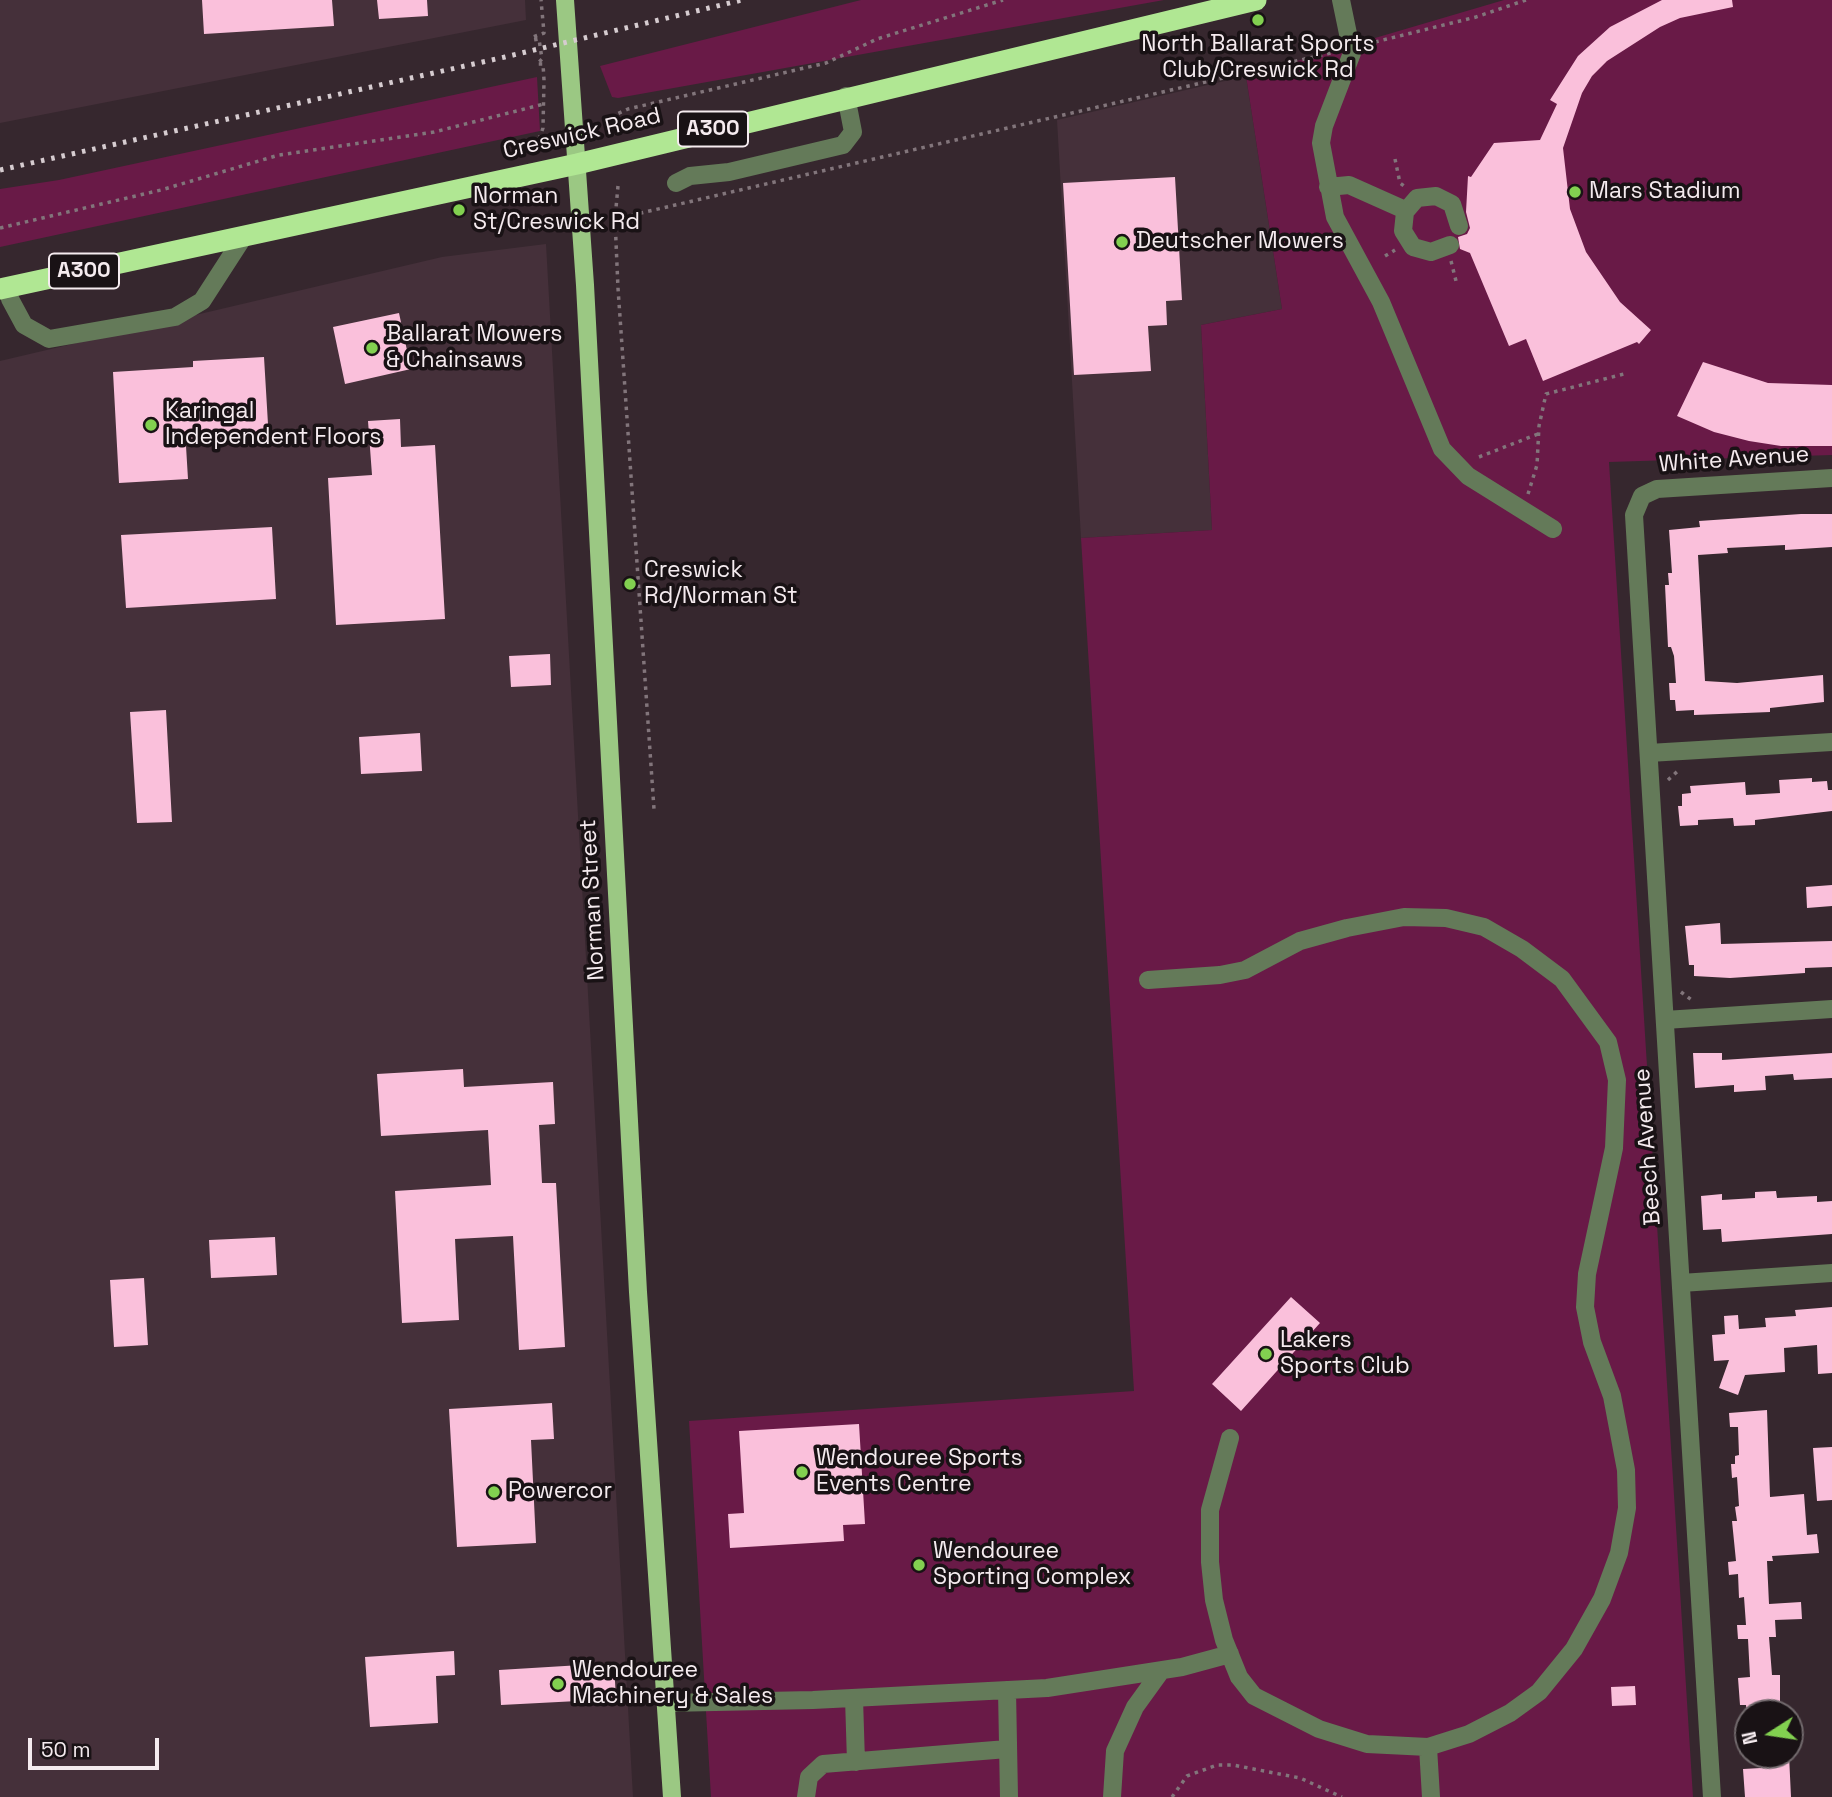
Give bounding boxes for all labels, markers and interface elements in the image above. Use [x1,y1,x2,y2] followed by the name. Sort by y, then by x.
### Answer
[1250,12,1266,28] marker: North Ballarat Sports Club/Creswick Rd
[1141,31,1375,85] place label: North Ballarat Sports Club/Creswick Rd
[500,102,664,166] street label: Creswick Road
[678,111,748,146] road number: A300
[1589,178,1740,206] place label: Mars Stadium
[473,183,640,237] place label: Norman St/Creswick Rd
[1567,184,1583,200] marker: Mars Stadium
[451,202,467,218] marker: Norman St/Creswick Rd
[1136,228,1344,256] place label: Deutscher Mowers
[1114,234,1130,250] marker: Deutscher Mowers
[49,254,119,288] road number: A300
[386,321,562,375] place label: Ballarat Mowers & Chainsaws
[364,340,380,356] marker: Ballarat Mowers & Chainsaws
[165,398,381,452] place label: Karingal Independent Floors
[143,417,159,433] marker: Karingal Independent Floors
[1658,441,1810,479] street label: White Avenue
[644,557,798,611] place label: Creswick Rd/Norman St
[622,576,638,592] marker: Creswick Rd/Norman St
[575,819,611,981] street label: Norman Street
[1629,1068,1667,1226] street label: Beech Avenue
[1280,1327,1410,1381] place label: Lakers Sports Club
[1258,1346,1274,1362] marker: Lakers Sports Club
[816,1445,1023,1499] place label: Wendouree Sports Events Centre
[794,1464,810,1480] marker: Wendouree Sports Events Centre
[508,1478,612,1506] place label: Powercor
[486,1484,502,1500] marker: Powercor
[933,1538,1131,1592] place label: Wendouree Sporting Complex
[911,1557,927,1573] marker: Wendouree Sporting Complex
[572,1657,773,1711] place label: Wendouree Machinery & Sales
[550,1676,566,1692] marker: Wendouree Machinery & Sales
[1734,1699,1804,1769] north arrow
[32,1724,163,1768] scale bar
[1736,1729,1763,1747] text: N
[41,1736,91,1763] text: 50 m

